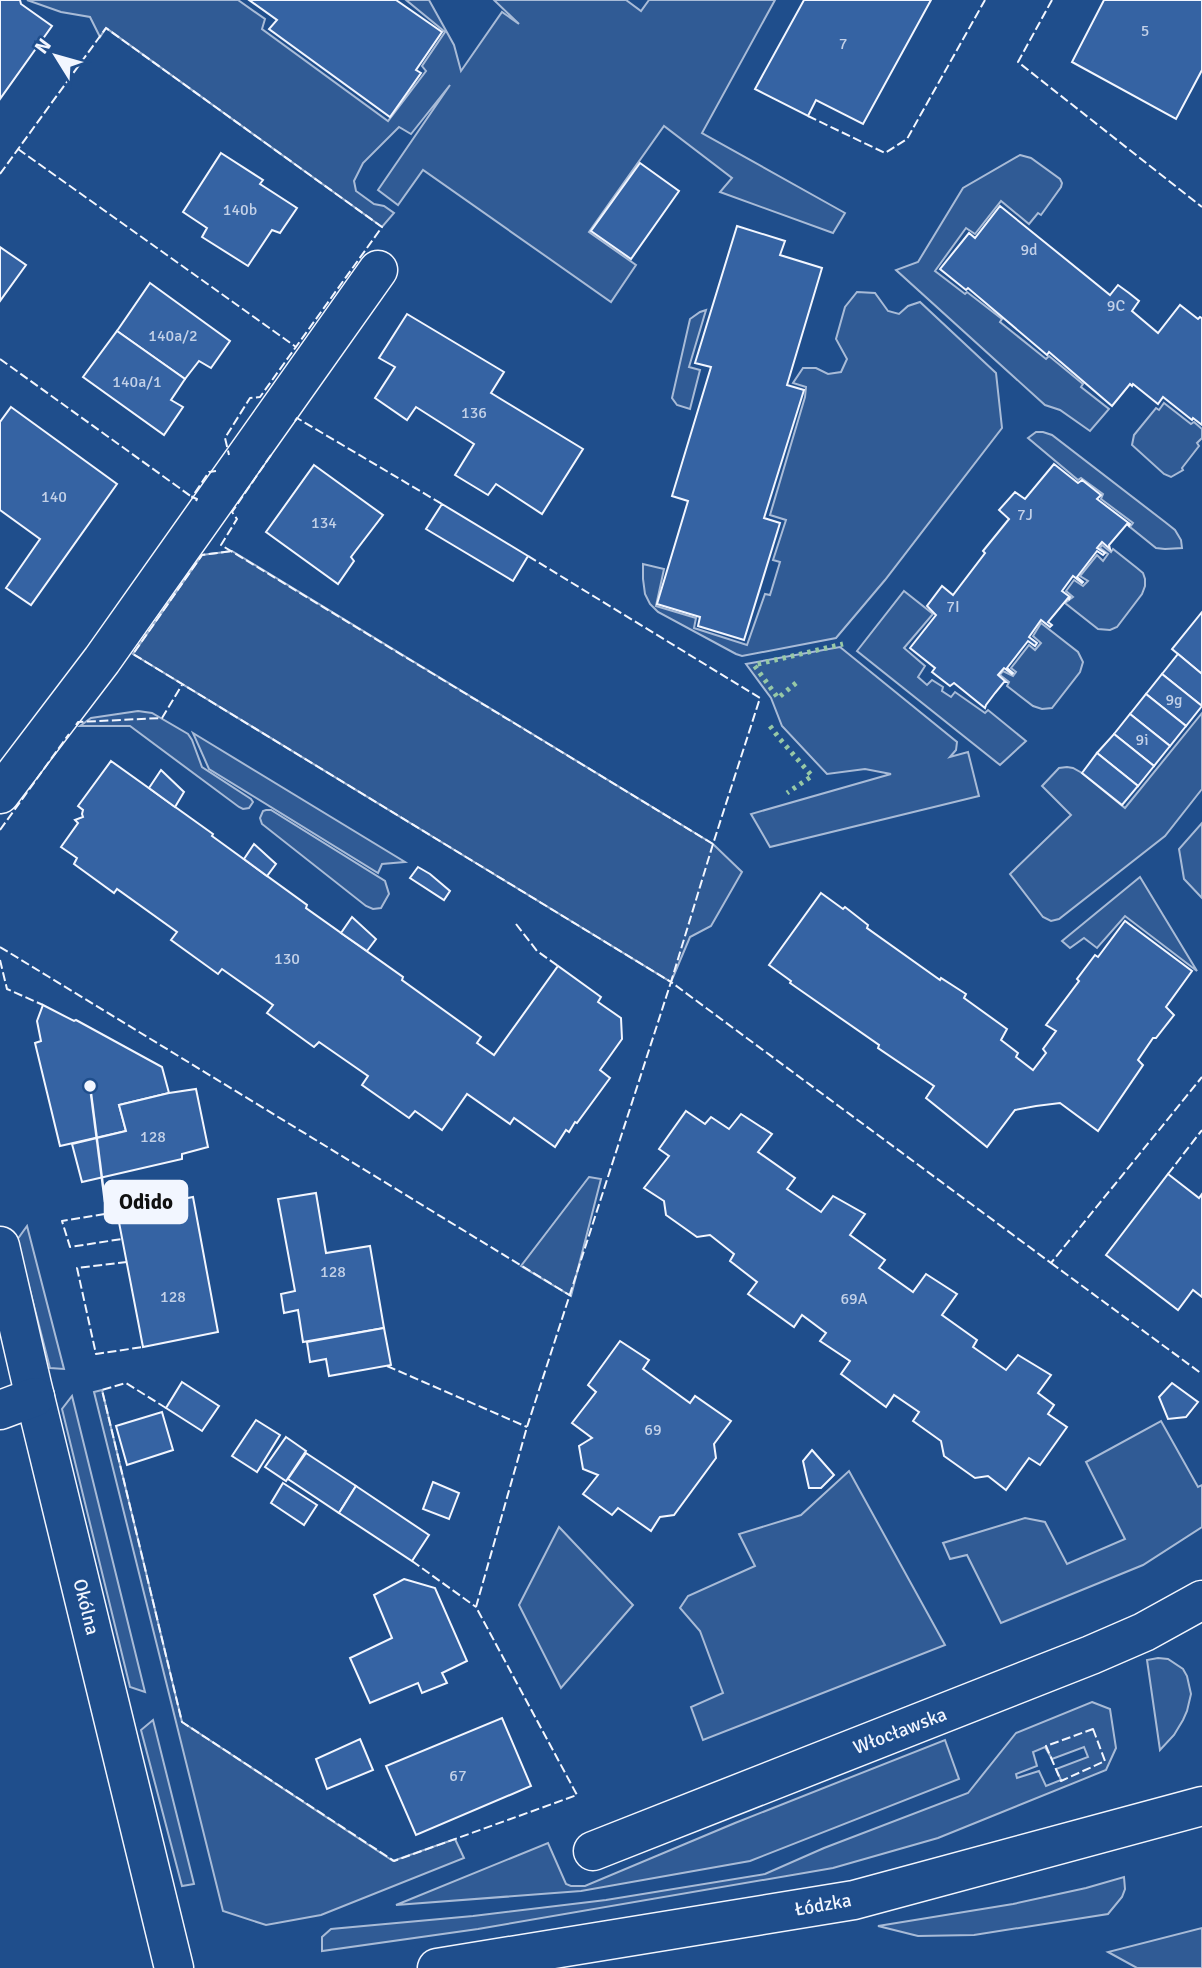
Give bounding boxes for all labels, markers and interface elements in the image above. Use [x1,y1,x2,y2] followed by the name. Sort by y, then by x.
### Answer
[21,21,91,91] north arrow
[1141,21,1149,41] house number: 5
[30,34,57,59] text: N
[839,34,847,54] house number: 7
[223,200,257,220] house number: 140b
[1020,240,1038,260] house number: 9d
[1107,296,1125,316] house number: 9C
[148,326,198,346] house number: 140a/2
[112,372,162,392] house number: 140a/1
[461,403,487,423] house number: 136
[41,487,67,507] house number: 140
[1017,505,1033,525] house number: 7J
[311,513,337,533] house number: 134
[946,597,960,617] house number: 7I
[1165,690,1183,710] house number: 9g
[1136,730,1148,750] house number: 9i
[274,949,300,969] house number: 130
[140,1127,166,1147] house number: 128
[105,1181,187,1223] callout: Odido
[119,1189,173,1215] text: Odido
[320,1262,346,1282] house number: 128
[160,1287,186,1307] house number: 128
[840,1289,868,1309] house number: 69A
[644,1420,662,1440] house number: 69
[67,1576,105,1638] street label: Okólna
[850,1702,950,1760] street label: Włocławska
[449,1766,467,1786] house number: 67
[793,1888,853,1922] street label: Łódzka

